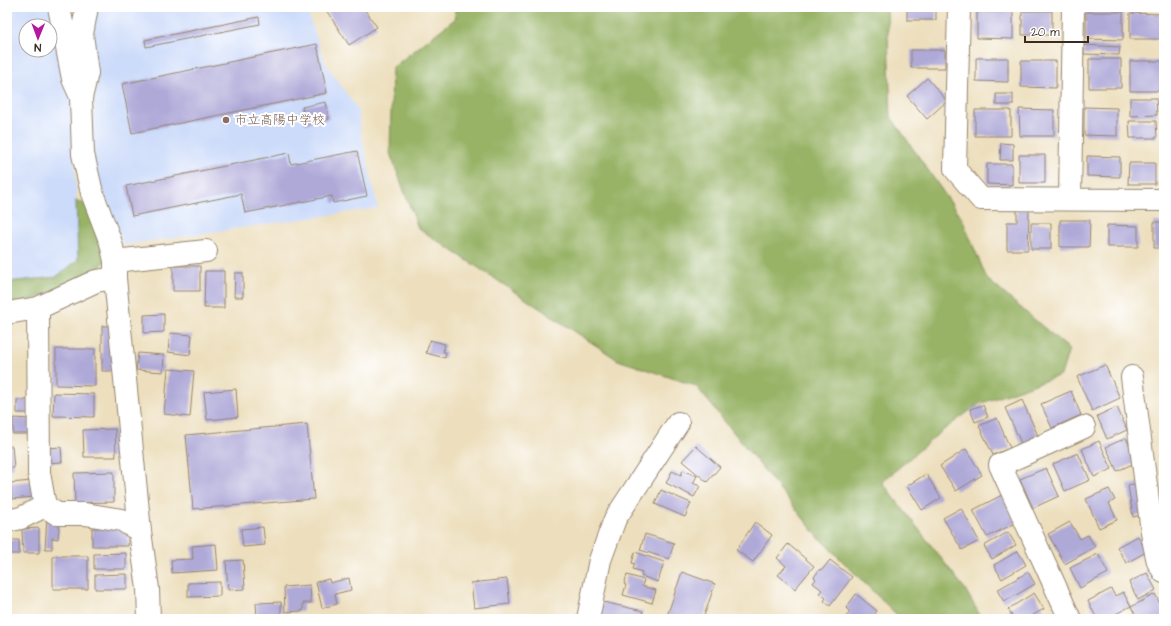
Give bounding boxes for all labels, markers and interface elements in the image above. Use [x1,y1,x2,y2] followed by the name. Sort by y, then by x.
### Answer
[18,18,58,58] north arrow
[1025,18,1088,44] scale bar
[1031,24,1060,41] text: 20 m
[34,40,41,55] text: N
[234,111,325,129] place label: 市立高陽中学校
[221,115,231,125] marker: 市立高陽中学校

